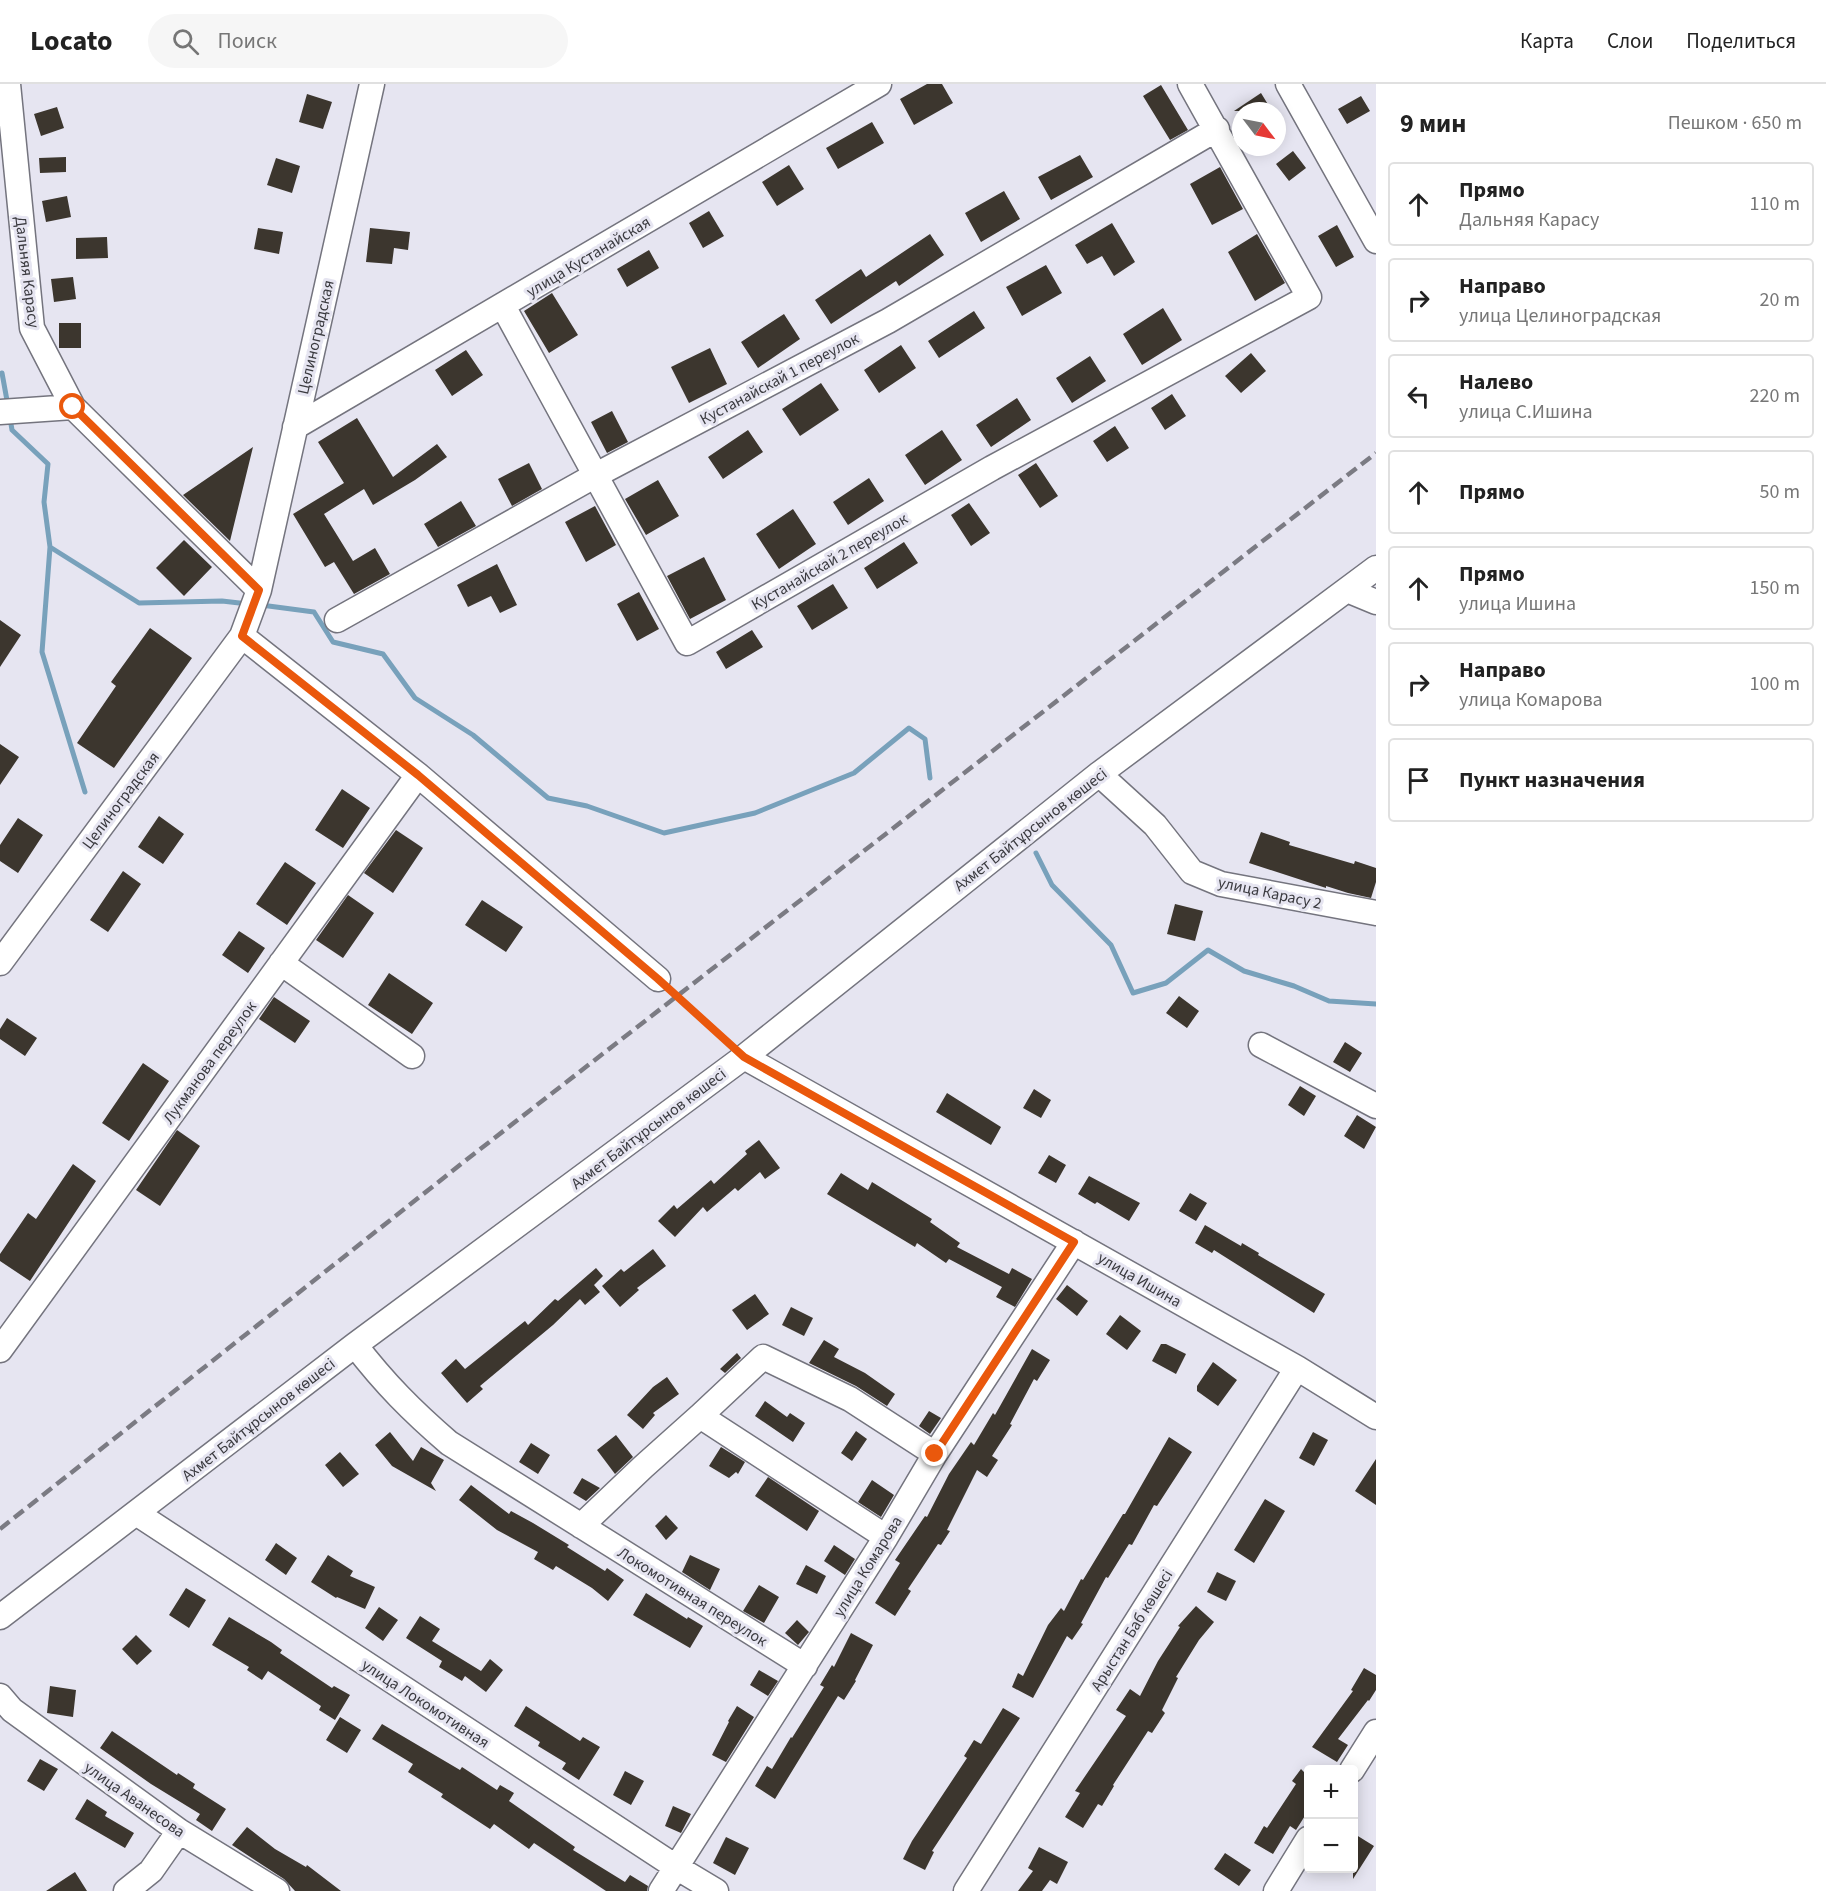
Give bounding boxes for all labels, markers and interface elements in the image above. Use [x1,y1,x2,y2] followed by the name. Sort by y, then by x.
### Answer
[148,14,568,68] search box
[30,21,112,61] text: Locato
[169,25,202,58] icon: search
[217,25,277,57] text: Поиск
[1520,26,1574,56] text: Карта
[1607,26,1653,56] text: Слои
[1686,26,1796,56] text: Поделиться
[1232,102,1286,156] north arrow
[1400,105,1466,142] text: 9 мин
[1668,109,1802,137] text: Пешком · 650 m
[1459,174,1525,206] text: Прямо
[1402,188,1435,221] icon: ahead
[1750,190,1800,218] text: 110 m
[1459,206,1599,234] text: Дальняя Карасу
[522,211,655,303] street label: улица Кустанайская
[9,215,45,330] street label: Дальняя Карасу
[1459,270,1546,302] text: Направо
[292,278,340,397] street label: Целиноградская
[1402,284,1435,317] icon: right
[1760,286,1800,314] text: 20 m
[1459,302,1661,330] text: улица Целиноградская
[696,328,863,430] street label: Кустанайскай 1 переулок
[1459,366,1533,398] text: Налево
[1402,380,1435,413] icon: left
[1750,382,1800,410] text: 220 m
[59,393,85,419] route start
[1459,398,1593,426] text: улица С.Ишина
[1402,476,1435,509] icon: ahead
[1459,476,1525,508] text: Прямо
[1760,478,1800,506] text: 50 m
[747,508,912,616] street label: Кустанайскай 2 переулок
[1459,558,1525,590] text: Прямо
[1402,572,1435,605] icon: ahead
[1750,574,1800,602] text: 150 m
[1459,590,1576,618] text: улица Ишина
[1459,654,1546,686] text: Направо
[1402,668,1435,701] icon: right
[1750,670,1800,698] text: 100 m
[1459,686,1603,714] text: улица Комарова
[77,747,165,854] street label: Целиноградская
[949,763,1112,897] street label: Ахмет Байтұрсынов көшесі
[1402,764,1435,797] icon: arrive
[1459,764,1645,796] text: Пункт назначения
[1216,871,1324,915] street label: улица Карасу 2
[158,997,262,1128] street label: Лукманова переулок
[567,1063,731,1194] street label: Ахмет Байтұрсынов көшесі
[1093,1247,1186,1313] street label: улица Ишина
[177,1353,340,1487] street label: Ахмет Байтұрсынов көшесі
[921,1440,947,1466] route end
[828,1512,908,1621] street label: улица Комарова
[613,1542,772,1652] street label: Локомотивная переулок
[1086,1566,1178,1696] street label: Арыстан Баб көшесі
[357,1654,494,1754] street label: улица Локомотивная
[79,1757,189,1843] street label: улица Аванесова
[1304,1765,1358,1873] map controls
[1304,1765,1358,1819] button: +
[1304,1819,1358,1873] button: −

